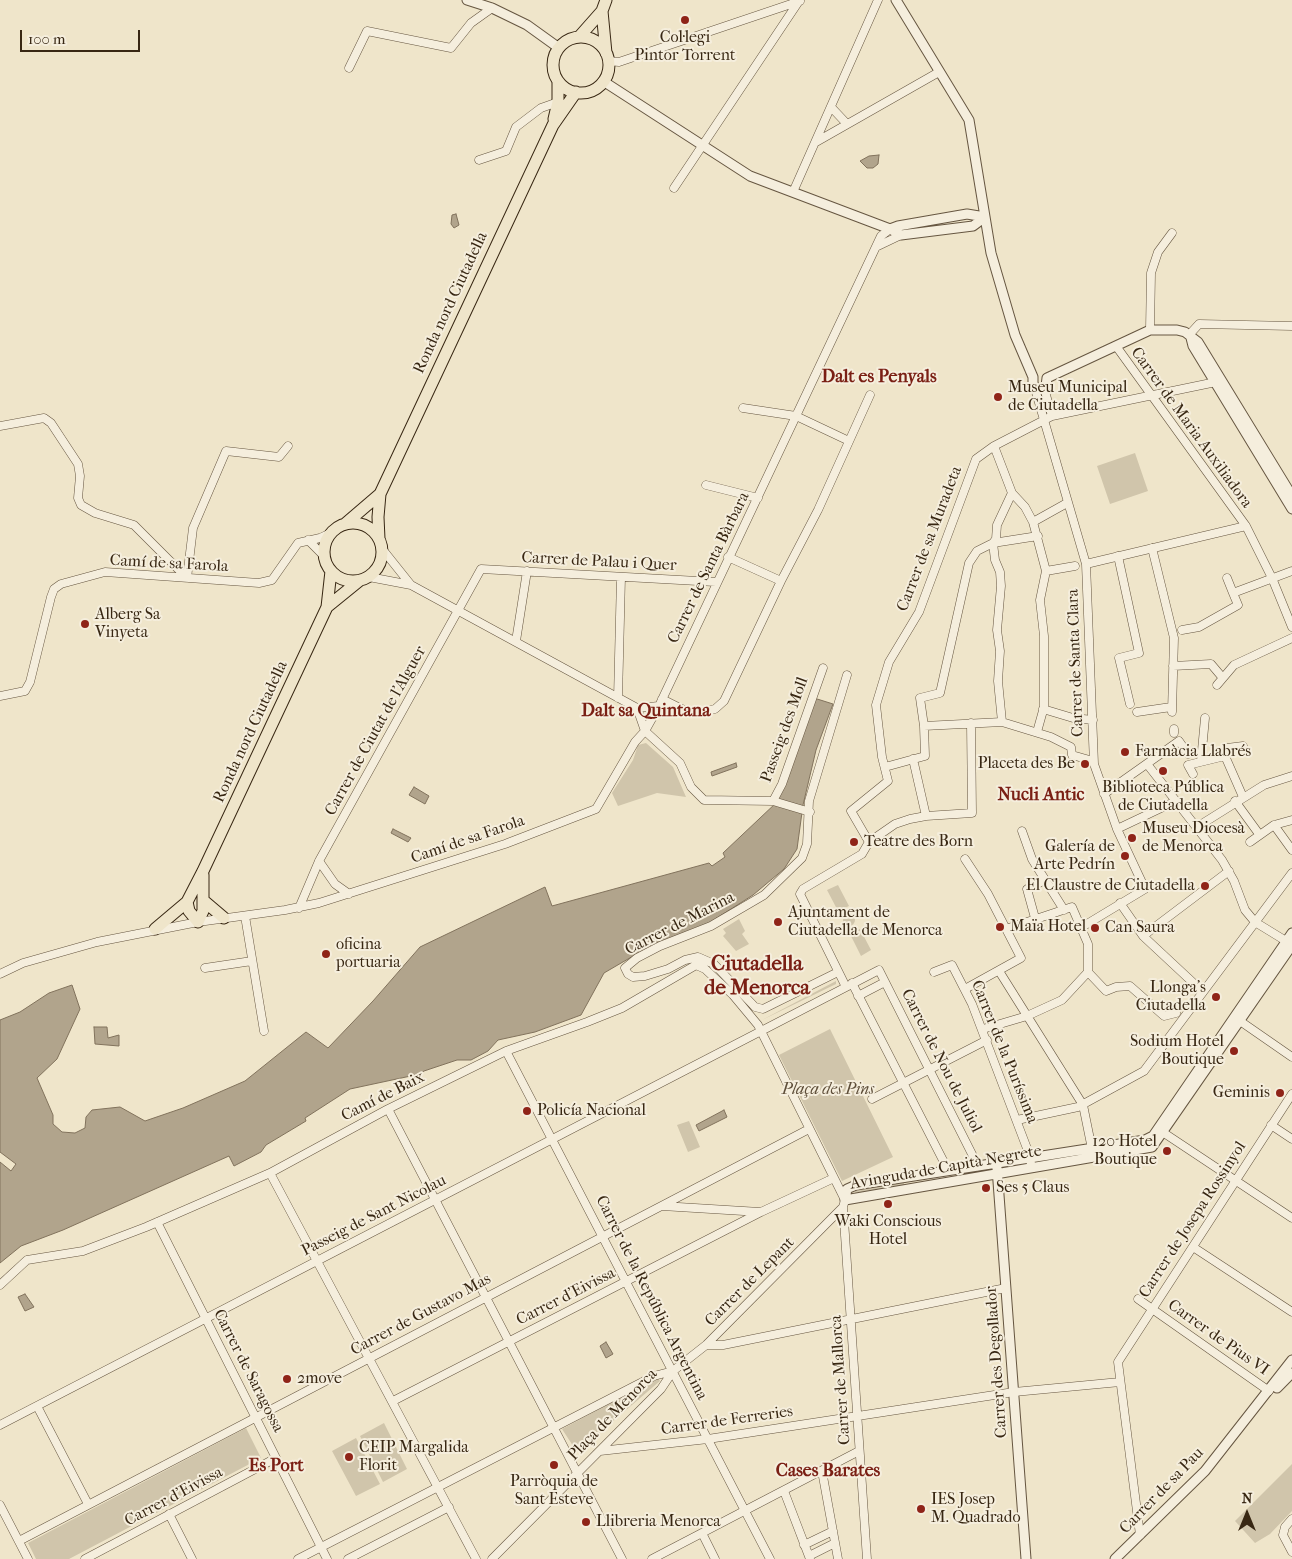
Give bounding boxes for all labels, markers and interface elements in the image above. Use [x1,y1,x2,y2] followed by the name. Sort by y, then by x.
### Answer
[679,14,691,26] marker: Col·legi Pintor Torrent
[22,20,142,52] scale bar
[634,28,736,66] place label: Col·legi Pintor Torrent
[28,30,66,48] text: 100 m
[410,229,492,377] street label: Ronda nord Ciutadella
[1126,344,1256,512] street label: Carrer de Maria Auxiliadora
[821,367,937,389] district label: Dalt es Penyals
[1008,378,1127,416] place label: Museu Municipal de Ciutadella
[992,391,1004,403] marker: Museu Municipal de Ciutadella
[893,464,967,614] street label: Carrer de sa Muradeta
[664,489,754,647] street label: Carrer de Santa Bàrbara
[521,548,677,576] street label: Carrer de Palau i Quer
[109,551,229,577] street label: Camí de sa Farola
[1064,589,1088,737] street label: Carrer de Santa Clara
[95,605,160,643] place label: Alberg Sa Vinyeta
[79,618,91,630] marker: Alberg Sa Vinyeta
[321,643,431,819] street label: Carrer de Ciutat de l'Alguer
[210,658,292,806] street label: Ronda nord Ciutadella
[757,675,813,785] street label: Passeig des Moll
[581,701,711,723] district label: Dalt sa Quintana
[1135,742,1251,762] place label: Farmàcia Llabrés
[1119,746,1131,758] marker: Farmàcia Llabrés
[978,754,1075,774] place label: Placeta des Be
[1079,758,1091,770] marker: Placeta des Be
[1157,765,1169,777] marker: Biblioteca Pública de Ciutadella
[1102,778,1224,816] place label: Biblioteca Pública de Ciutadella
[997,785,1085,807] district label: Nucli Antic
[409,812,527,868] street label: Camí de sa Farola
[1142,819,1245,857] place label: Museu Diocesà de Menorca
[864,832,973,852] place label: Teatre des Born
[1126,832,1138,844] marker: Museu Diocesà de Menorca
[848,836,860,848] marker: Teatre des Born
[1034,837,1115,875] place label: Galería de Arte Pedrín
[1119,850,1131,862] marker: Galería de Arte Pedrín
[1026,876,1195,896] place label: El Claustre de Ciutadella
[1199,880,1211,892] marker: El Claustre de Ciutadella
[622,888,738,960] street label: Carrer de Marina
[788,903,942,941] place label: Ajuntament de Ciutadella de Menorca
[772,916,784,928] marker: Ajuntament de Ciutadella de Menorca
[1010,917,1086,937] place label: Maïa Hotel
[1105,918,1175,938] place label: Can Saura
[994,921,1006,933] marker: Maïa Hotel
[1089,922,1101,934] marker: Can Saura
[336,935,401,973] place label: oficina portuaria
[320,948,332,960] marker: oficina portuaria
[704,952,810,1002] district label: Ciutadella de Menorca
[967,978,1041,1126] street label: Carrer de la Puríssima
[1136,978,1206,1016] place label: Llonga's Ciutadella
[896,986,986,1136] street label: Carrer de Nou de Juliol
[1210,991,1222,1003] marker: Llonga's Ciutadella
[1130,1032,1224,1070] place label: Sodium Hotel Boutique
[1228,1045,1240,1057] marker: Sodium Hotel Boutique
[338,1068,428,1126] street label: Camí de Baix
[782,1080,874,1100] park label: Plaça des Pins
[1213,1083,1270,1103] place label: Geminis
[1274,1087,1286,1099] marker: Geminis
[537,1101,646,1121] place label: Policía Nacional
[521,1105,533,1117] marker: Policía Nacional
[1092,1132,1157,1170] place label: 120 Hotel Boutique
[1135,1138,1251,1302] street label: Carrer de Josepa Rossinyol
[849,1142,1043,1194] street label: Avinguda de Capità Negrete
[1161,1145,1173,1157] marker: 120 Hotel Boutique
[298,1171,450,1261] street label: Passeig de Sant Nicolau
[996,1178,1069,1198] place label: Ses 5 Claus
[980,1182,992,1194] marker: Ses 5 Claus
[591,1192,711,1404] street label: Carrer de la República Argentina
[882,1198,894,1210] marker: Waki Conscious Hotel
[835,1212,941,1250] place label: Waki Conscious Hotel
[701,1233,799,1331] street label: Carrer de Lepant
[513,1264,619,1330] street label: Carrer d'Eivissa
[348,1270,494,1360] street label: Carrer de Gustavo Mas
[982,1285,1012,1439] street label: Carrer des Degollador
[1164,1296,1272,1380] street label: Carrer de Pius VI
[209,1306,287,1436] street label: Carrer de Saragossa
[827,1315,855,1445] street label: Carrer de Mallorca
[564,1365,662,1465] street label: Plaça de Menorca
[297,1369,342,1389] place label: 2move
[281,1373,293,1385] marker: 2move
[660,1402,794,1440] street label: Carrer de Ferreries
[359,1438,469,1476] place label: CEIP Margalida Florit
[1116,1444,1208,1538] street label: Carrer de sa Pau
[343,1451,355,1463] marker: CEIP Margalida Florit
[248,1456,304,1478] district label: Es Port
[548,1459,560,1471] marker: Parròquia de Sant Esteve
[776,1461,880,1483] district label: Cases Barates
[122,1463,226,1531] street label: Carrer d'Eivissa
[510,1472,598,1510] place label: Parròquia de Sant Esteve
[1222,1489,1272,1539] north arrow
[931,1490,1021,1528] place label: IES Josep M. Quadrado
[1242,1490,1252,1507] text: N
[915,1503,927,1515] marker: IES Josep M. Quadrado
[596,1512,721,1532] place label: Llibreria Menorca
[580,1516,592,1528] marker: Llibreria Menorca

